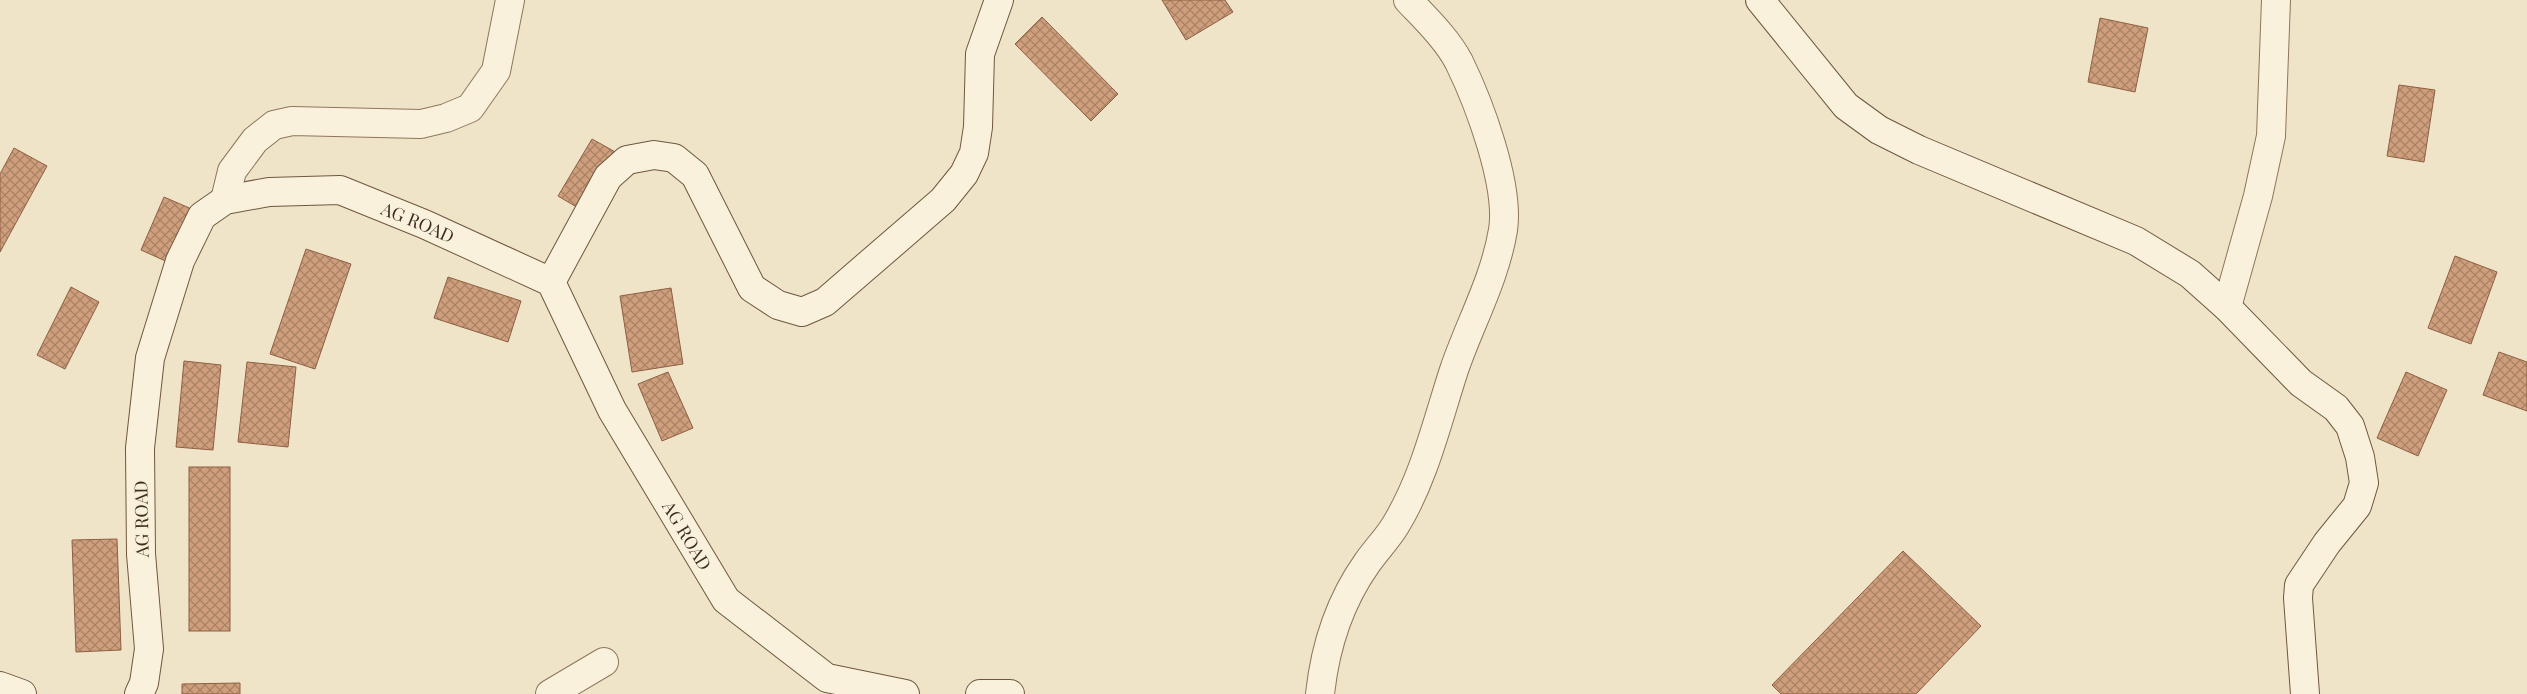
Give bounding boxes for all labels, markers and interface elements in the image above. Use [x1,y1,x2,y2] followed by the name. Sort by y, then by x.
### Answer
[377,196,458,248] street label: AG ROAD
[128,480,154,559] street label: AG ROAD
[657,495,717,575] street label: AG ROAD

